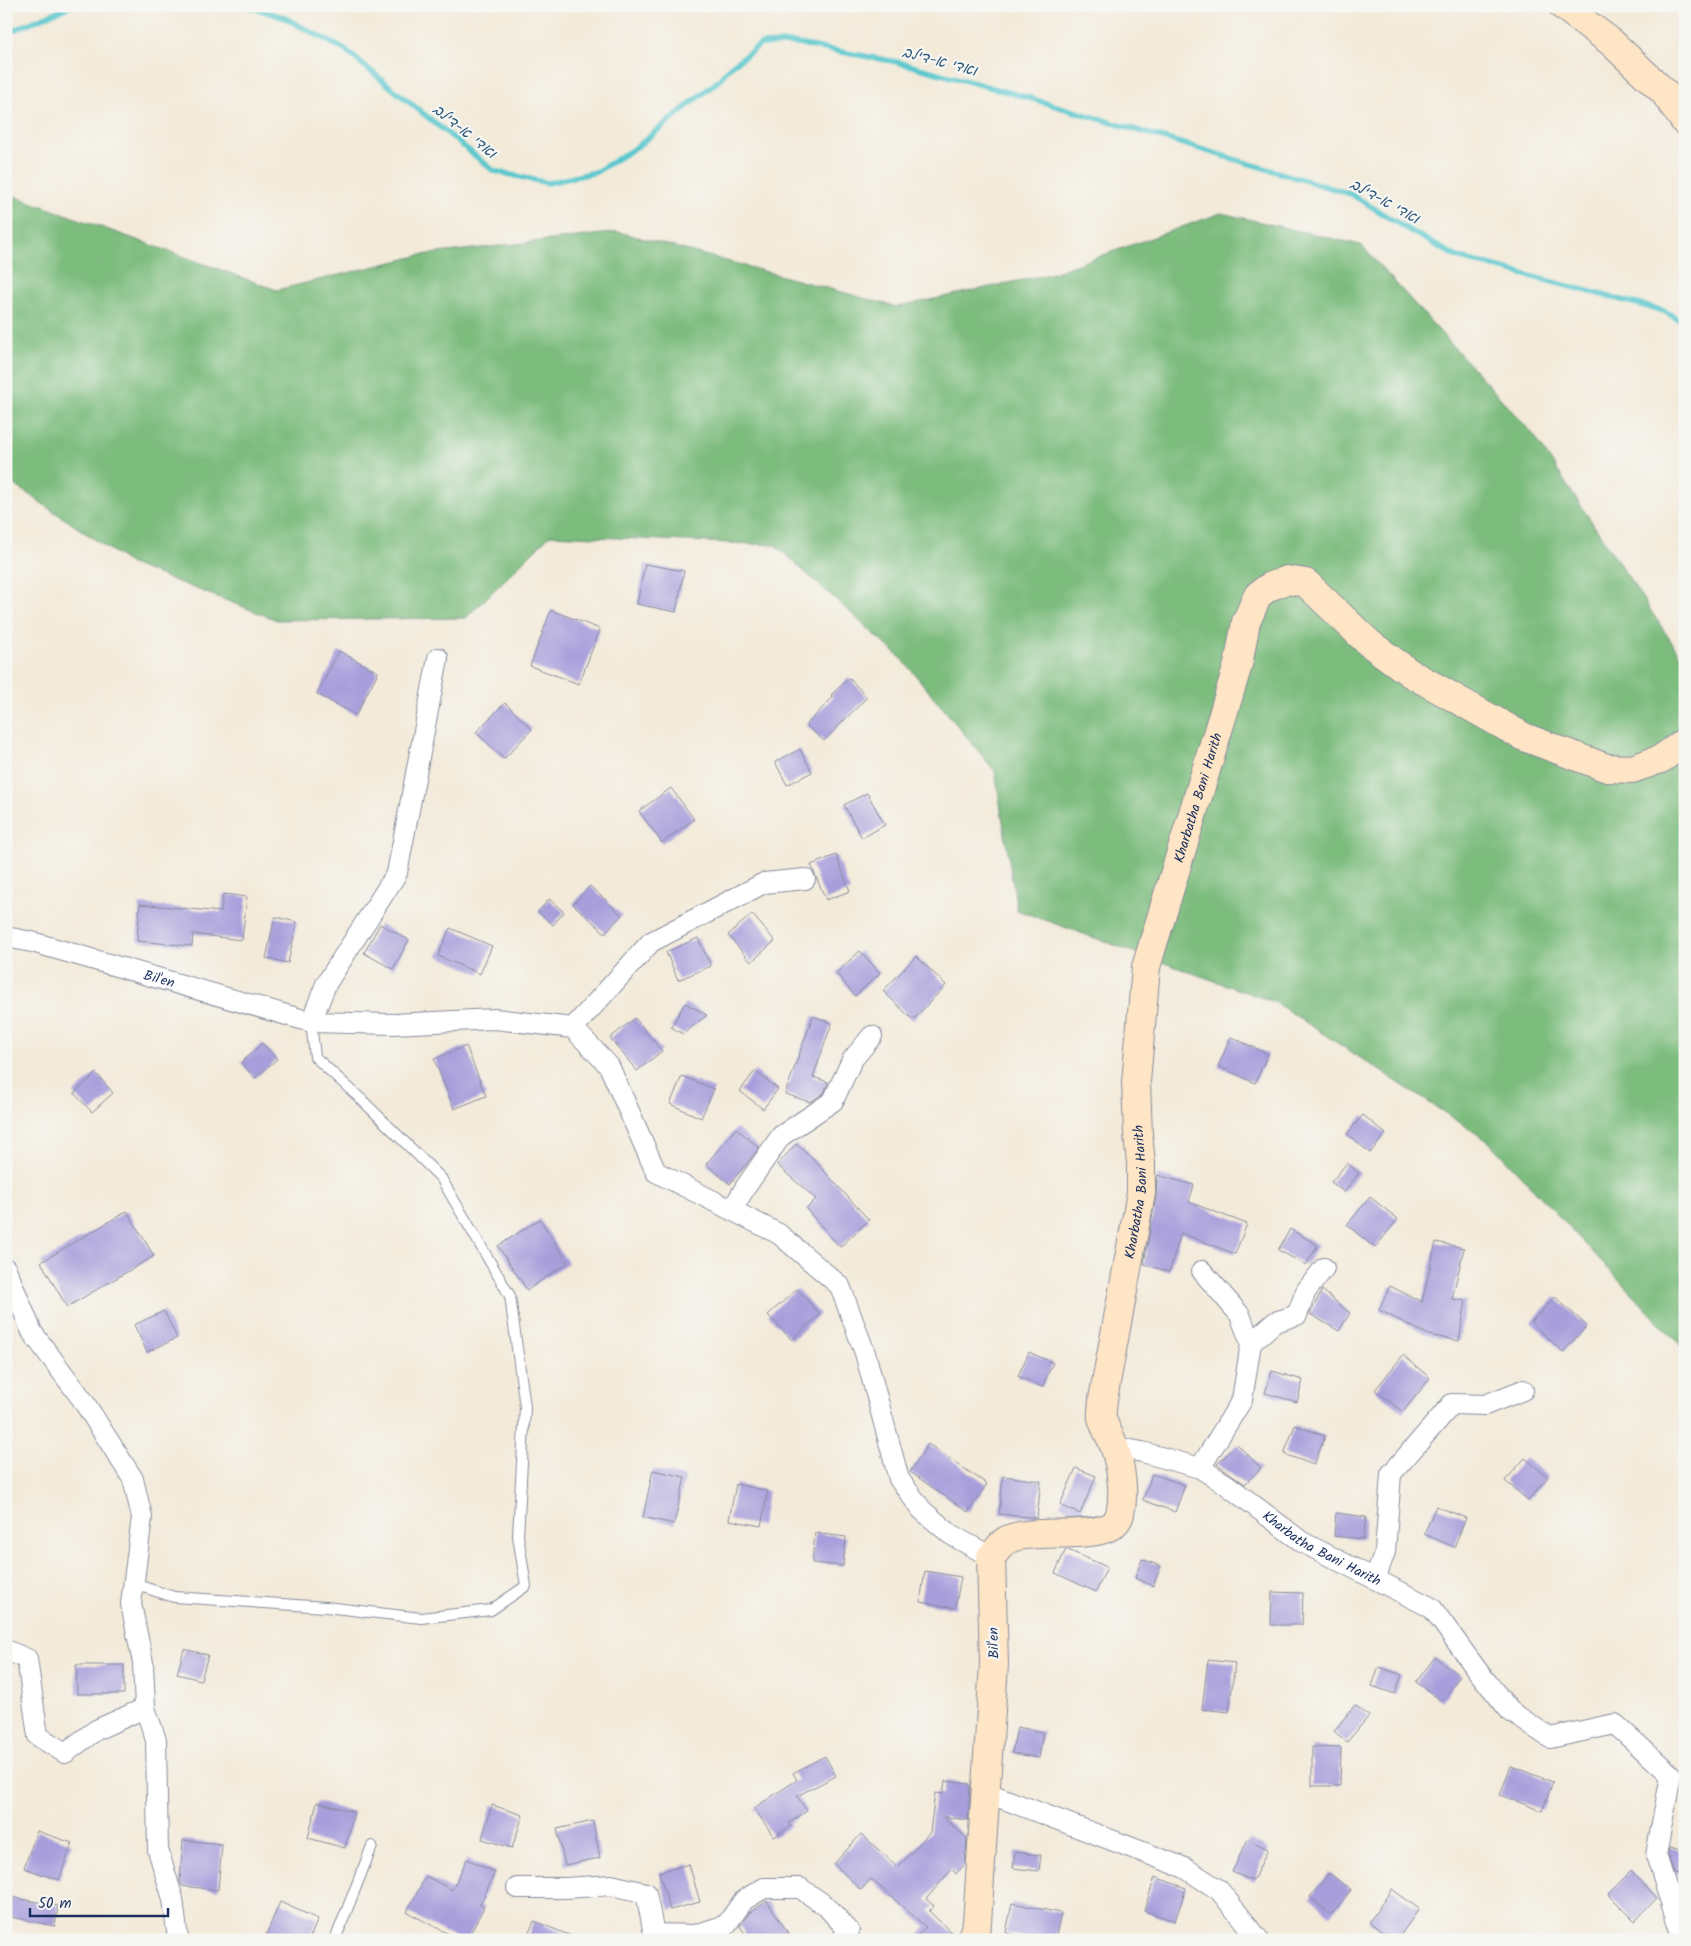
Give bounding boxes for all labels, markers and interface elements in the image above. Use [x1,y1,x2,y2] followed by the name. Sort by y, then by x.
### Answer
[900,41,981,84] water label: ואדי א-דילב
[427,98,502,166] water label: ואדי א-דילב
[1345,173,1424,231] water label: ואדי א-דילב
[1168,730,1229,866] street label: Kharbatha Bani Harith
[141,965,177,994] street label: Bil'en
[1119,1125,1153,1261] street label: Kharbatha Bani Harith
[1257,1505,1385,1592] street label: Kharbatha Bani Harith
[982,1627,1006,1659] street label: Bil'en
[30,1886,168,1918] scale bar
[38,1892,72,1916] text: 50 m

